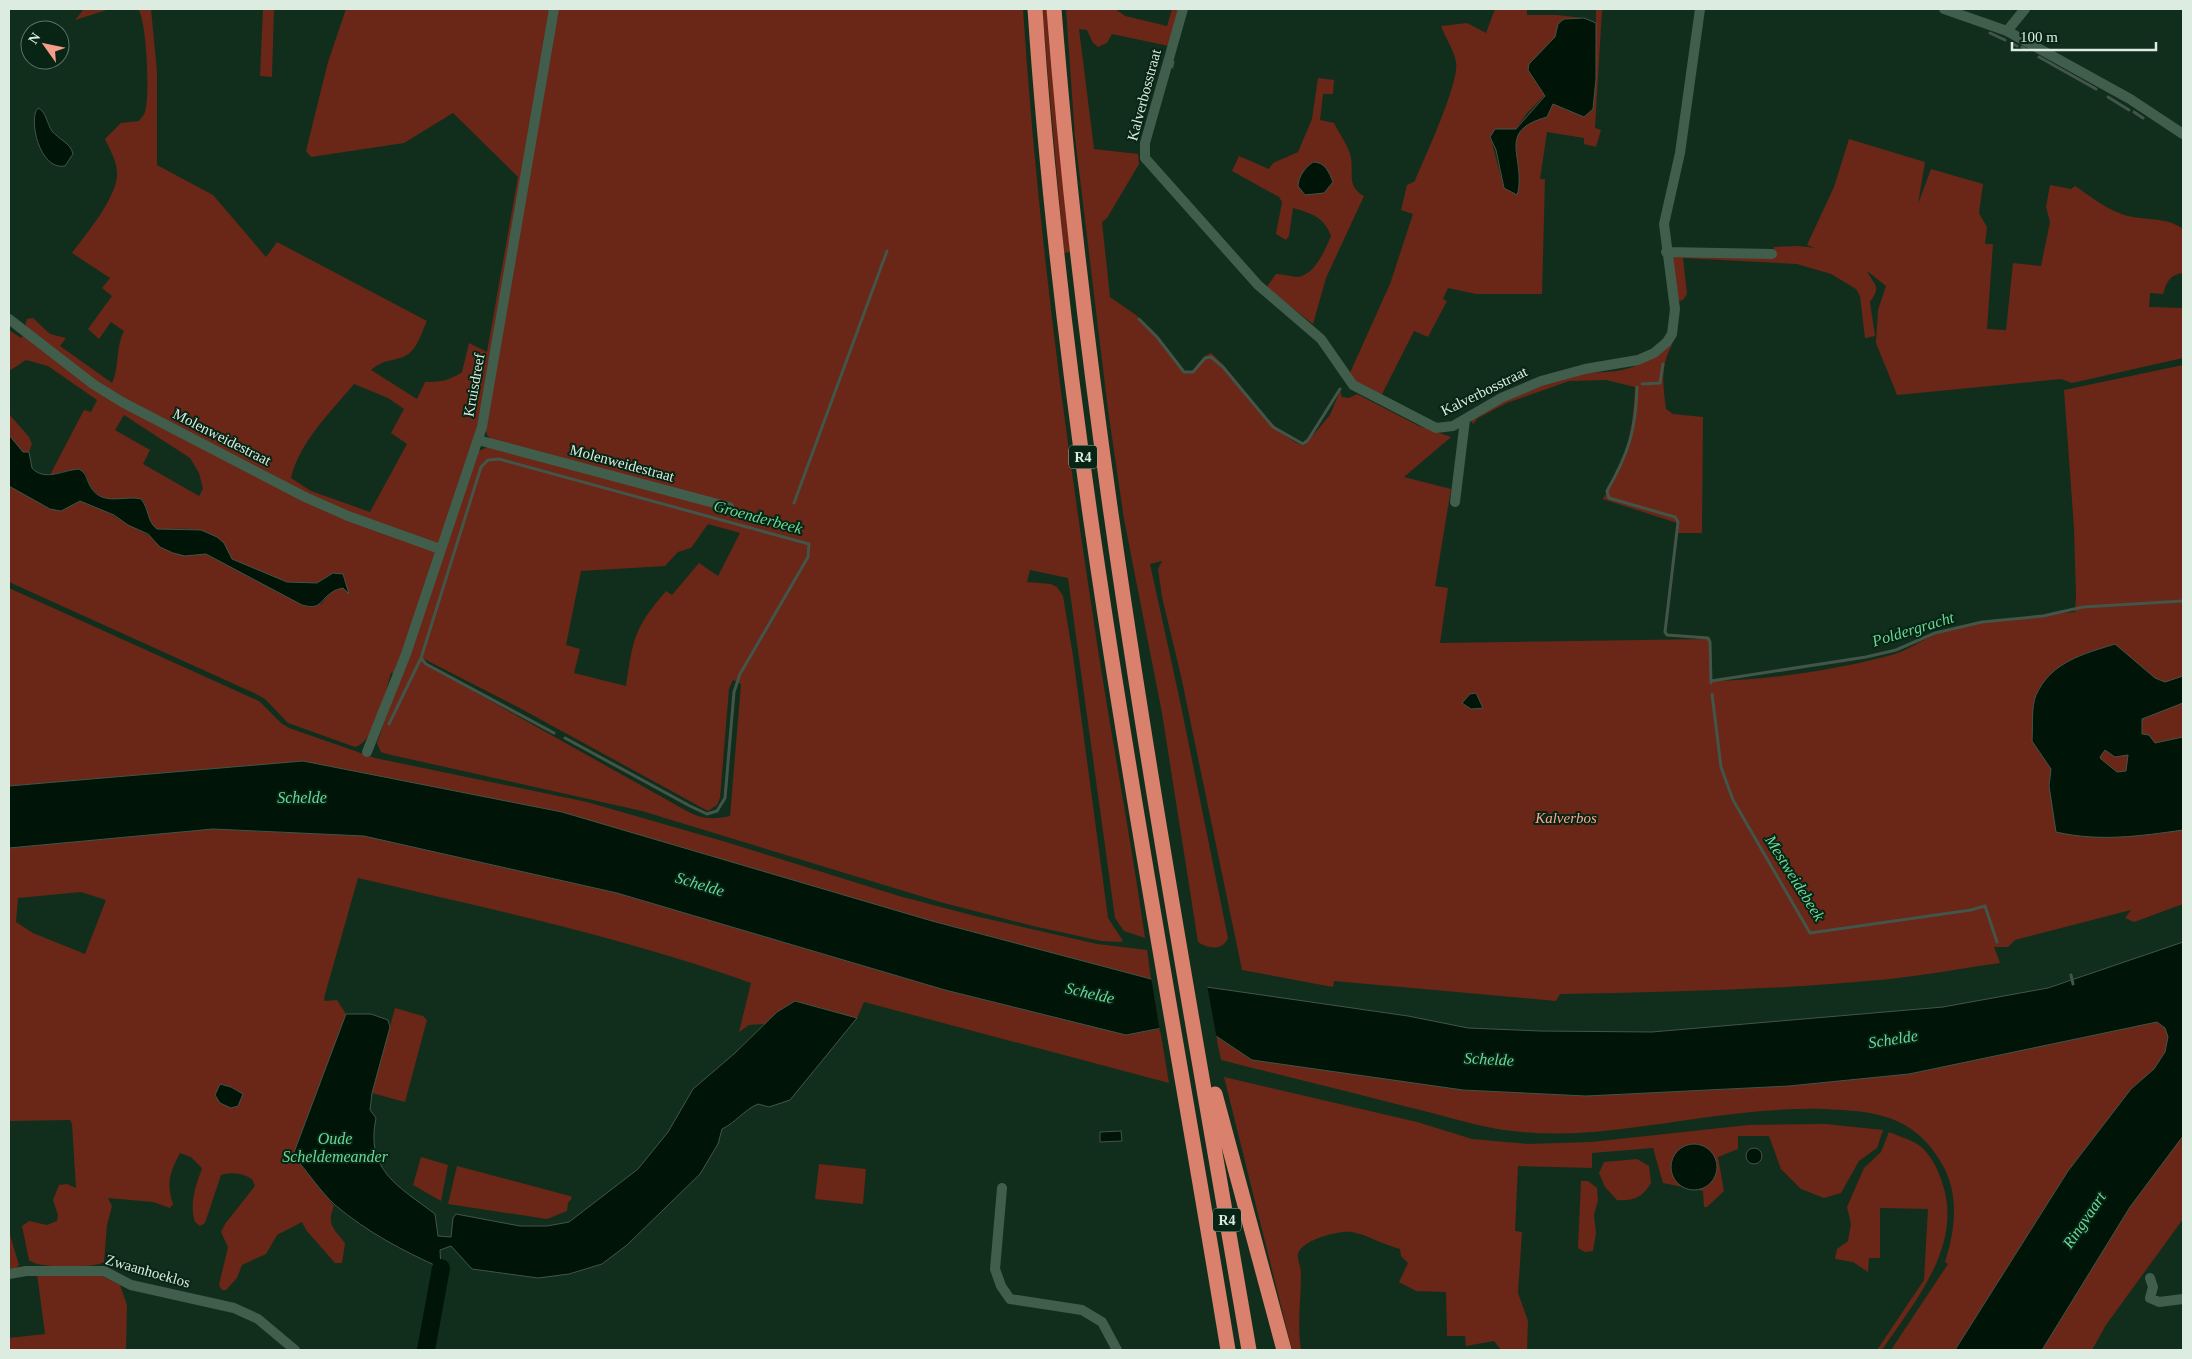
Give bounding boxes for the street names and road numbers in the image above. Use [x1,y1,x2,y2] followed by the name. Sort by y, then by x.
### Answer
[1124,47,1164,143] street label: Kalverbosstraat
[461,352,487,418] street label: Kruisdreef
[1438,363,1531,419] street label: Kalverbosstraat
[170,405,274,469] street label: Molenweidestraat
[568,441,677,485] street label: Molenweidestraat
[1069,446,1097,468] road number: R4
[1213,1208,1241,1232] road number: R4
[104,1251,192,1291] street label: Zwaanhoeklos

